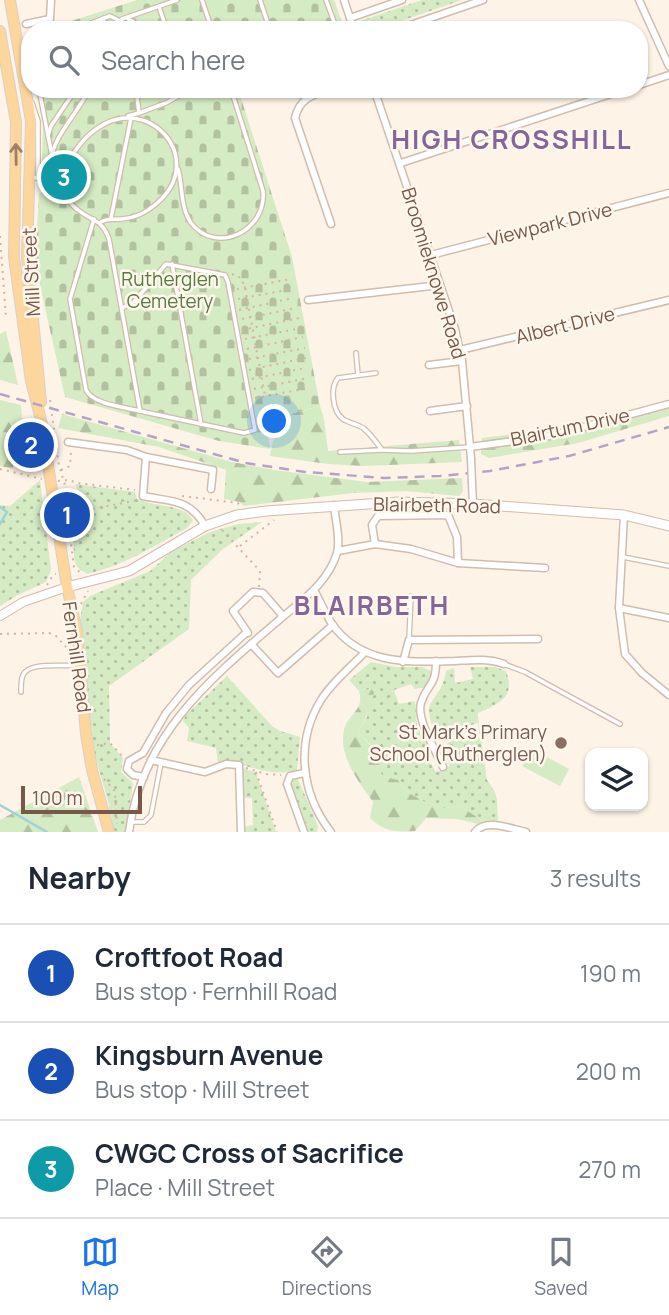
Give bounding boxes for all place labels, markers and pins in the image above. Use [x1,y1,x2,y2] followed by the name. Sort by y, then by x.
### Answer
[41,151,87,203] pin: 3
[8,419,54,471] pin: 2
[44,489,90,541] pin: 1
[369,719,547,767] place label: St Mark's Primary School (Rutherglen)
[553,735,569,751] marker: St Mark's Primary School (Rutherglen)

